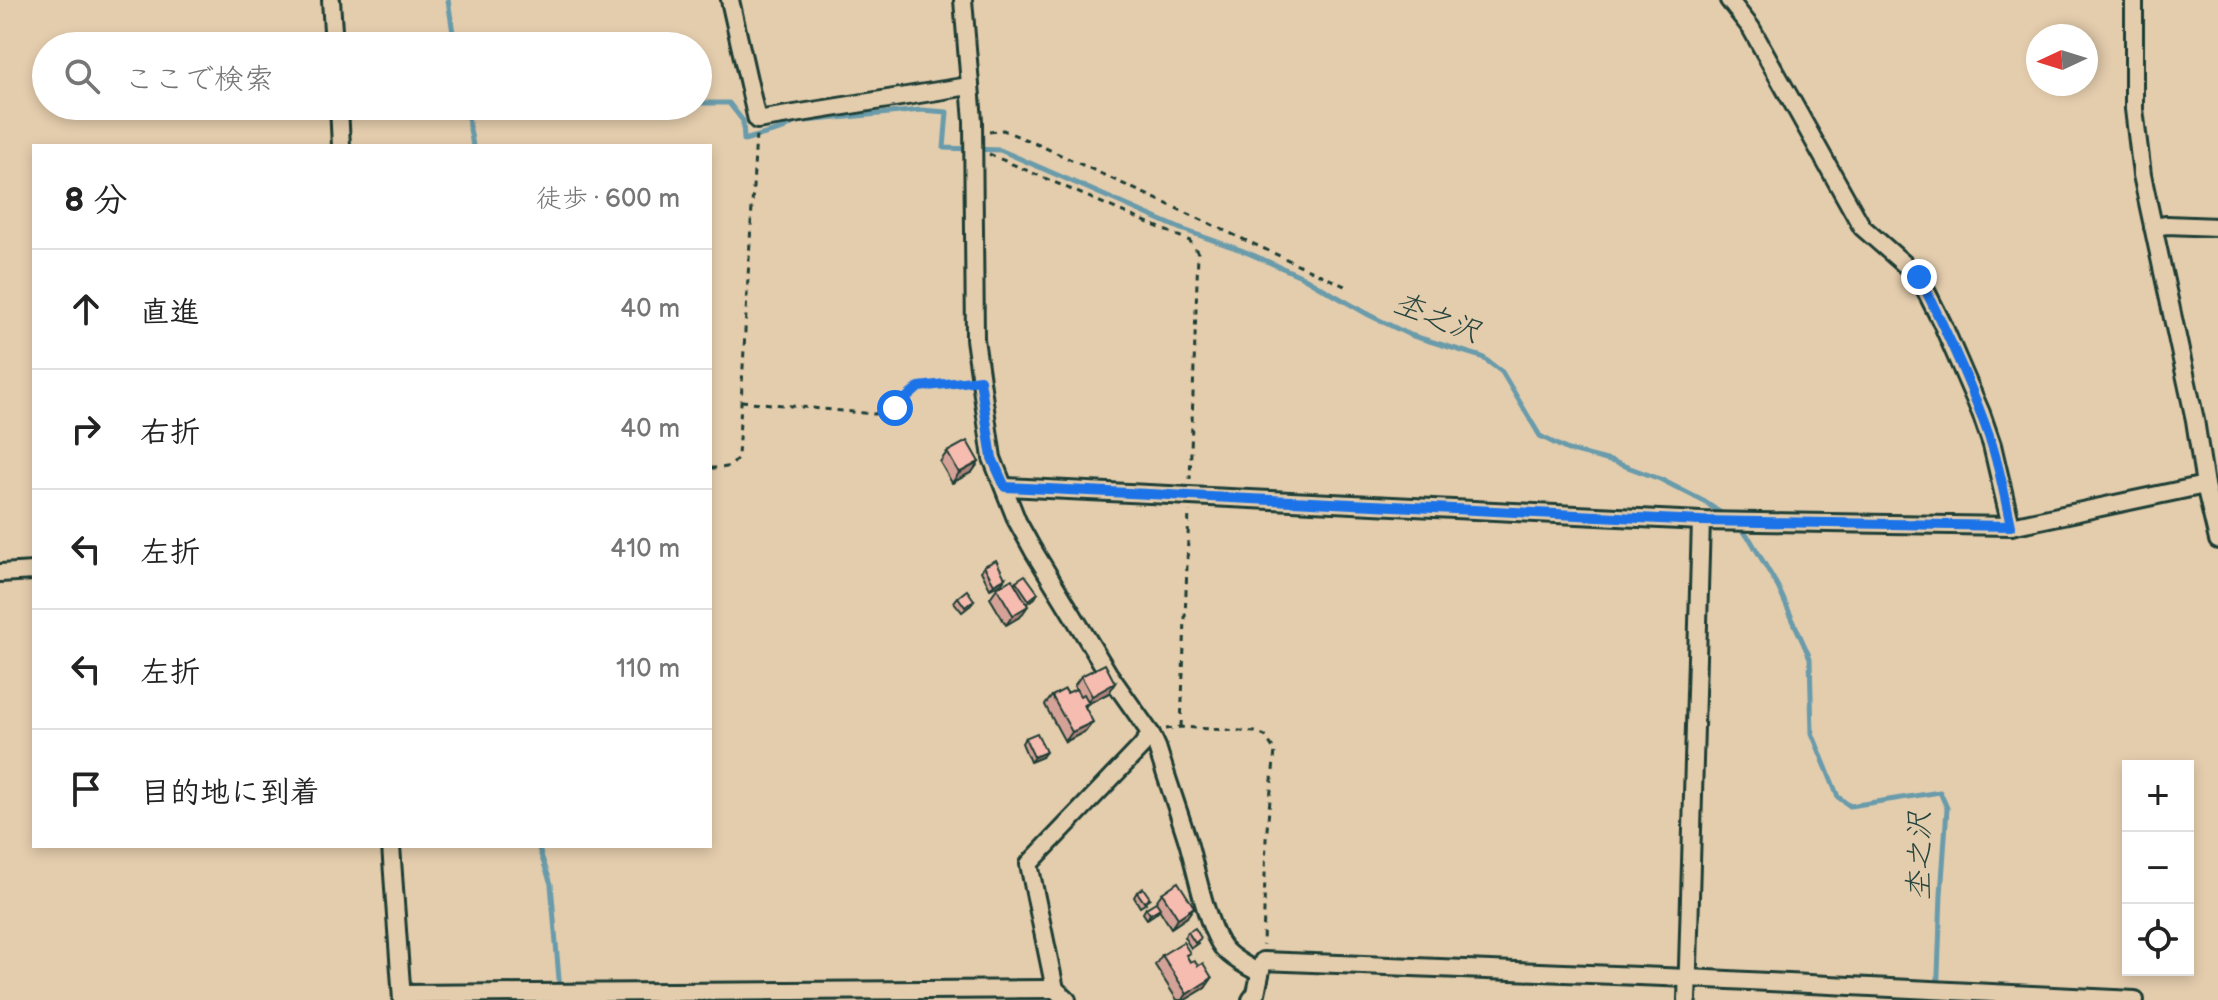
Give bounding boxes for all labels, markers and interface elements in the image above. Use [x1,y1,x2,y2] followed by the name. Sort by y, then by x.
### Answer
[2026,24,2098,96] north arrow
[32,32,712,120] search box
[60,54,104,98] icon: search
[124,62,274,98] text: ここで検索
[64,180,128,221] text: 8 分
[536,184,680,215] text: 徒歩 · 600 m
[1901,259,1937,295] route end
[1388,285,1486,351] water label: 杢之沢
[64,287,108,331] icon: ahead
[620,294,680,325] text: 40 m
[140,295,200,331] text: 直進
[877,390,913,426] route start
[64,407,108,451] icon: right
[620,414,680,445] text: 40 m
[140,415,200,451] text: 右折
[64,527,108,571] icon: left
[610,534,680,565] text: 410 m
[140,535,200,571] text: 左折
[64,647,108,691] icon: left
[616,654,680,685] text: 110 m
[140,655,200,691] text: 左折
[2122,760,2194,976] map controls
[2122,760,2194,832] button: +
[64,767,108,811] icon: arrive
[140,775,320,811] text: 目的地に到着
[1902,810,1938,901] water label: 杢之沢
[2122,832,2194,904] button: −
[2122,904,2194,976] button: locate

